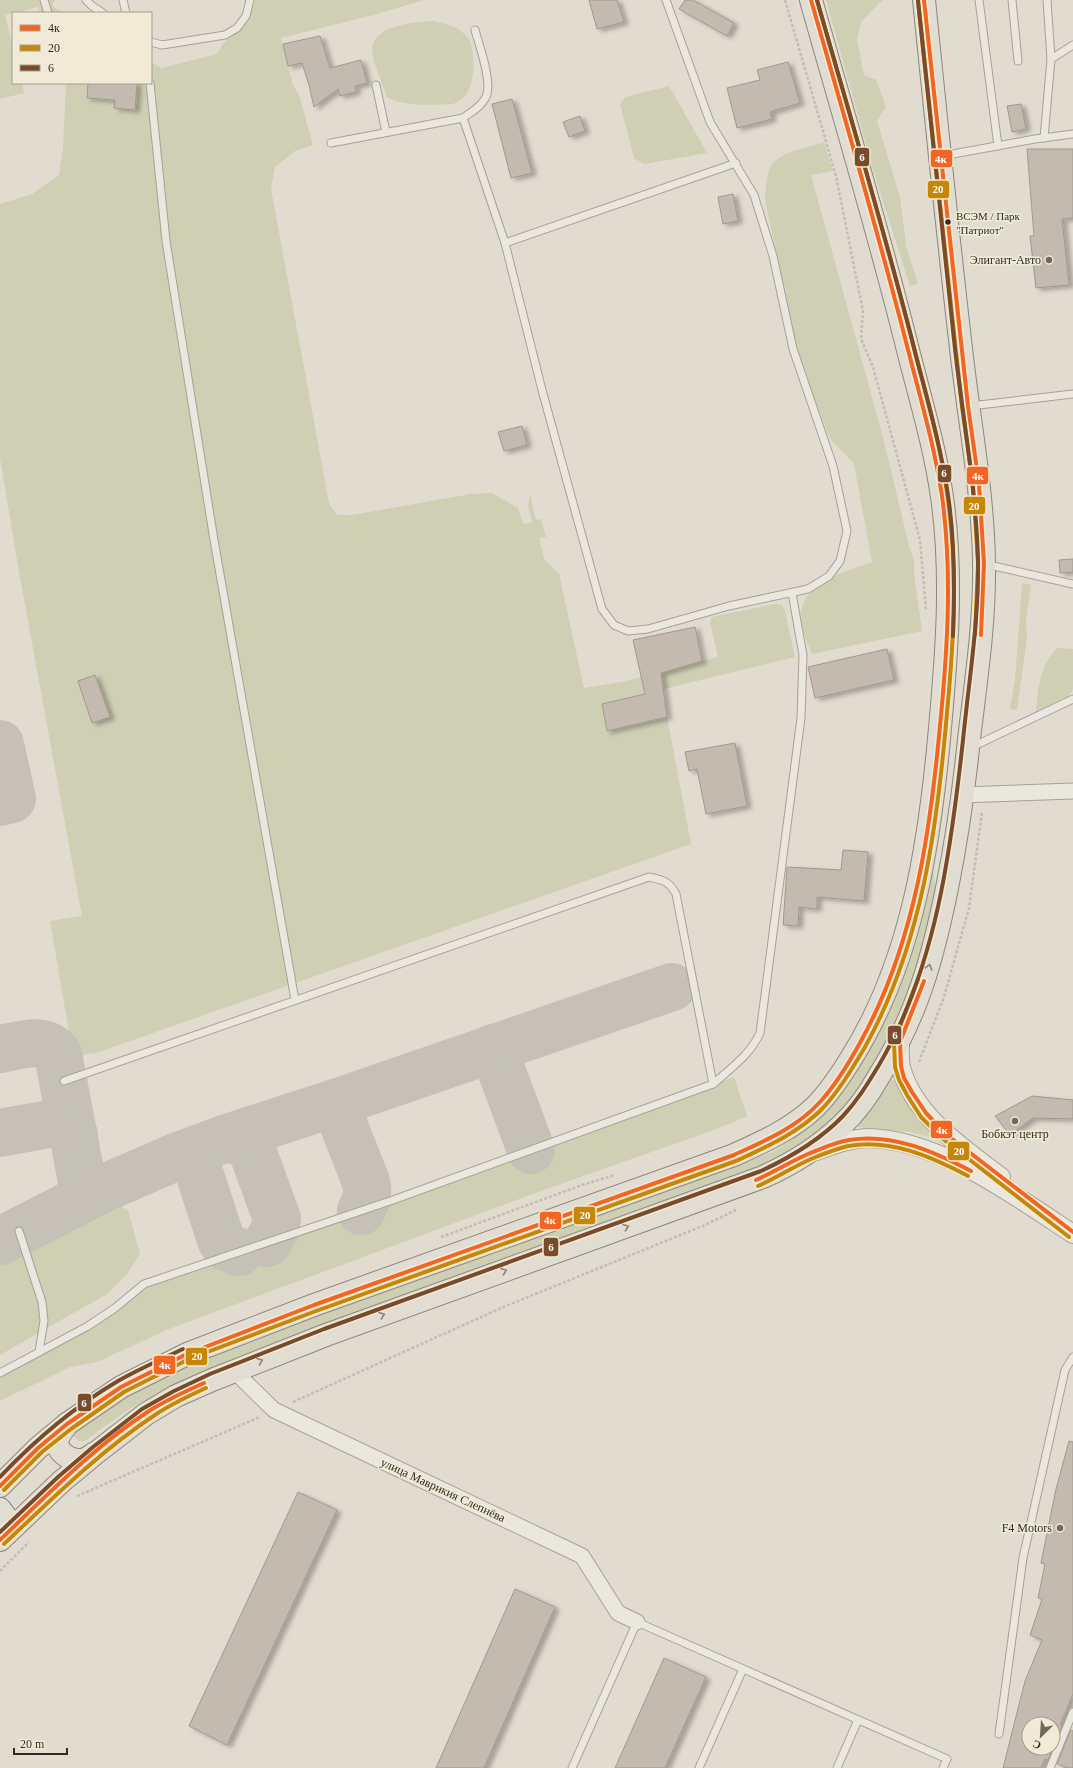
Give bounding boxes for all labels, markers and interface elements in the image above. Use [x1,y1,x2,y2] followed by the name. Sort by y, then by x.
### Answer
[12,12,152,84] legend
[48,21,60,35] text: 4к
[48,41,60,55] text: 20
[48,61,54,75] text: 6
[854,147,870,167] line badge: 6
[930,149,953,168] line badge: 4к
[859,151,865,163] text: 6
[935,153,948,165] text: 4к
[927,180,950,199] line badge: 20
[933,183,944,195] text: 20
[956,210,1021,236] place label: ВСЭМ / Парк "Патриот"
[943,217,953,227] marker: ВСЭМ / Парк "Патриот"
[970,253,1041,267] place label: Элигант-Авто
[1044,255,1054,265] marker: Элигант-Авто
[937,464,952,483] line badge: 6
[966,466,989,485] line badge: 4к
[941,467,947,479] text: 6
[972,470,985,482] text: 4к
[963,496,986,515] line badge: 20
[969,500,980,512] text: 20
[924,963,933,970] one-way arrow
[887,1025,902,1045] line badge: 6
[892,1029,898,1041] text: 6
[1010,1116,1020,1126] marker: Бобкэт центр
[930,1120,953,1139] line badge: 4к
[936,1124,949,1136] text: 4к
[981,1127,1049,1141] place label: Бобкэт центр
[947,1141,970,1161] line badge: 20
[954,1145,965,1157] text: 20
[573,1206,596,1225] line badge: 20
[580,1209,591,1221] text: 20
[539,1211,562,1230] line badge: 4к
[544,1214,557,1226] text: 4к
[623,1224,630,1232] one-way arrow
[543,1237,559,1257] line badge: 6
[548,1241,554,1253] text: 6
[500,1267,507,1276] one-way arrow
[378,1312,385,1320] one-way arrow
[185,1347,208,1366] line badge: 20
[192,1350,203,1362] text: 20
[153,1355,176,1375] line badge: 4к
[257,1358,264,1366] one-way arrow
[159,1359,172,1371] text: 4к
[77,1393,92,1412] line badge: 6
[81,1397,87,1409] text: 6
[378,1455,508,1525] street label: улица Маврикия Слепнёва
[1002,1521,1052,1535] place label: F4 Motors
[1055,1523,1065,1533] marker: F4 Motors
[1021,1716,1061,1756] north arrow
[14,1730,67,1756] scale bar
[20,1737,45,1751] text: 20 m
[1031,1738,1043,1752] text: С

